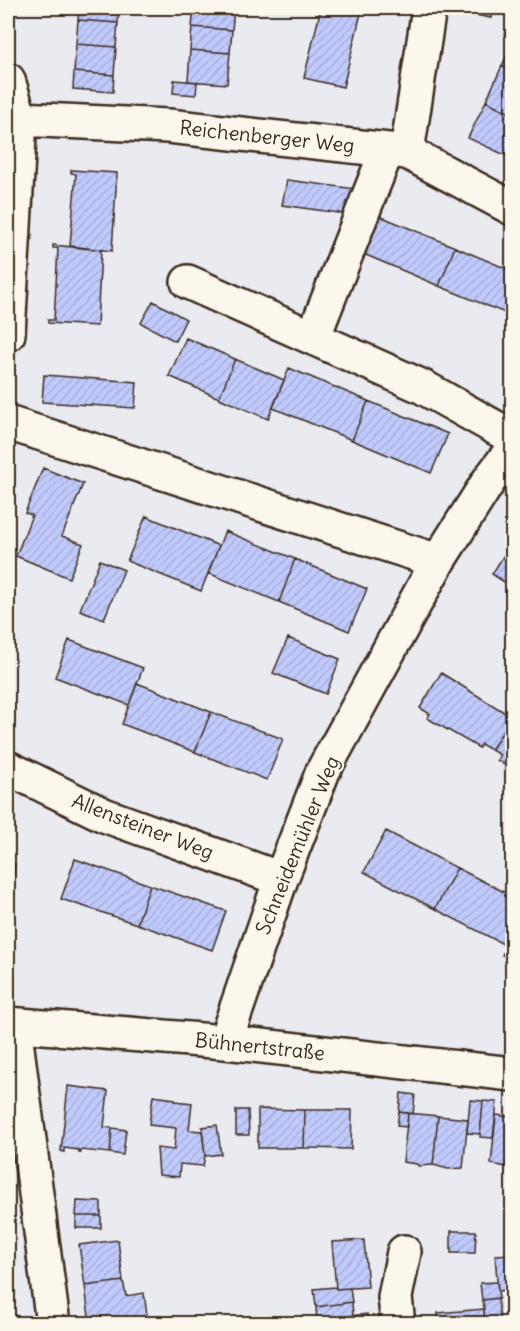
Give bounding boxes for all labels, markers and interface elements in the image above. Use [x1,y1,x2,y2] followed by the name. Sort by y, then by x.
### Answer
[178,114,356,158] street label: Reichenberger Weg
[250,752,344,938] street label: Schneidemühler Weg
[69,788,217,864] street label: Allensteiner Weg
[194,1027,326,1065] street label: Bühnertstraße

